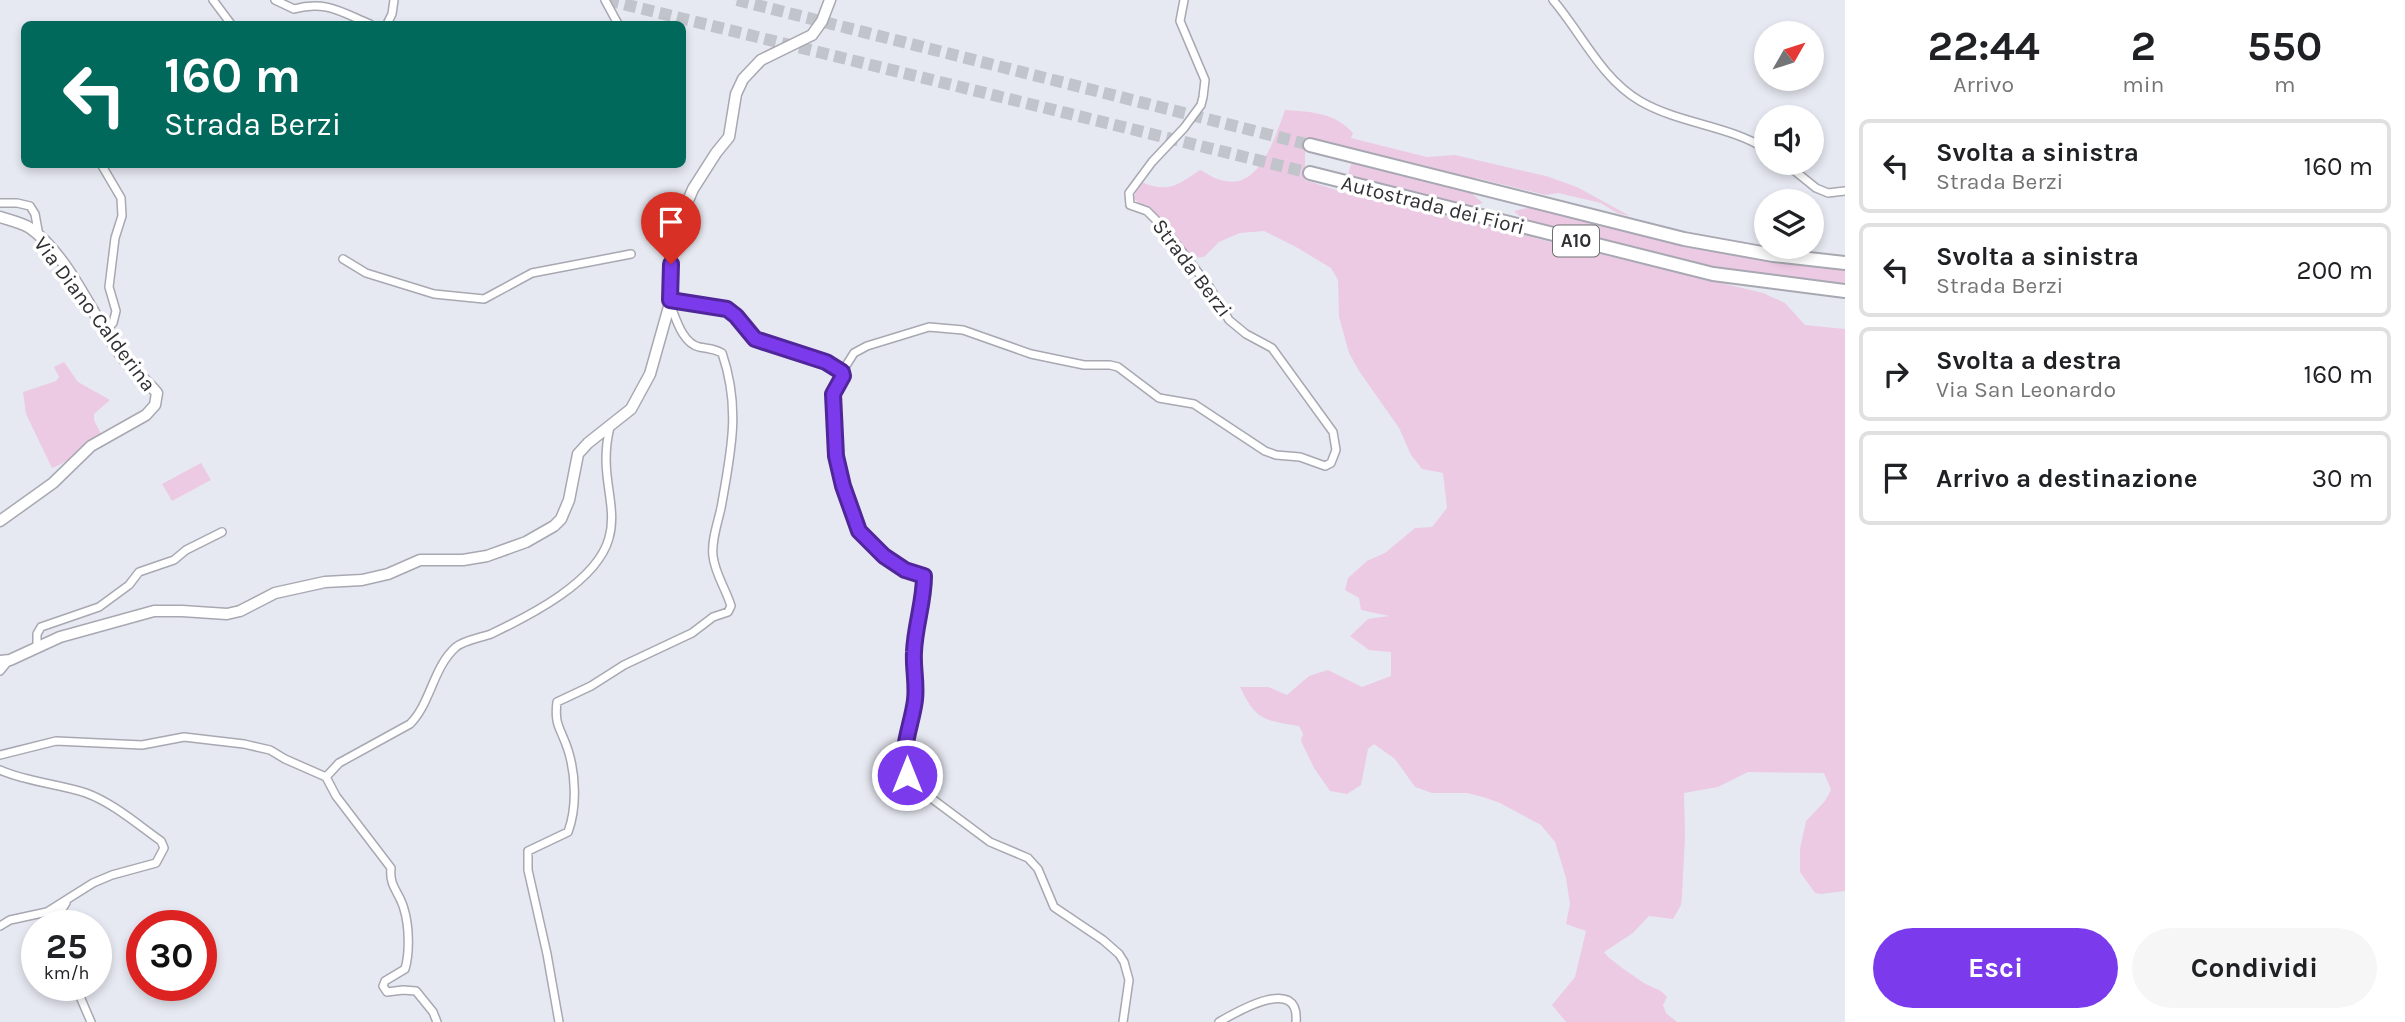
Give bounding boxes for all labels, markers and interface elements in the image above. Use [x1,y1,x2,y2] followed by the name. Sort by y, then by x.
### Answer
[1754,21,1824,91] north arrow
[1754,21,1824,259] map controls
[1928,21,2040,71] text: 22:44
[2131,21,2156,71] text: 2
[2247,21,2322,71] text: 550
[164,47,301,104] text: 160 m
[49,49,140,140] icon: left
[1953,71,2014,98] text: Arrivo
[2122,71,2164,98] text: min
[2274,71,2295,98] text: m
[1754,105,1824,175] button: sound
[164,106,341,143] text: Strada Berzi
[1936,137,2139,168] text: Svolta a sinistra
[1877,147,1915,185] icon: left
[2304,151,2373,182] text: 160 m
[1936,168,2063,195] text: Strada Berzi
[1339,171,1527,239] street label: Autostrada dei Fiori
[1754,189,1824,259] button: layers
[641,192,701,264] pin
[652,203,690,241] icon: arrive
[1147,214,1237,322] street label: Strada Berzi
[1553,226,1599,256] road number: A10
[29,232,161,396] street label: Via Diano Calderina
[1936,241,2139,272] text: Svolta a sinistra
[1877,251,1915,289] icon: left
[2297,255,2373,286] text: 200 m
[1936,272,2063,299] text: Strada Berzi
[1936,345,2122,376] text: Svolta a destra
[1877,355,1915,393] icon: right
[2304,359,2373,390] text: 160 m
[1936,376,2116,403] text: Via San Leonardo
[1877,459,1915,497] icon: arrive
[1936,463,2198,494] text: Arrivo a destinazione
[2312,463,2373,494] text: 30 m
[870,738,944,812] position arrow
[126,910,217,1001] speed limit sign: 30
[46,926,87,967] text: 25
[1873,928,2118,1008] button: Esci
[2132,928,2377,1008] button: Condividi
[44,962,89,984] text: km/h

